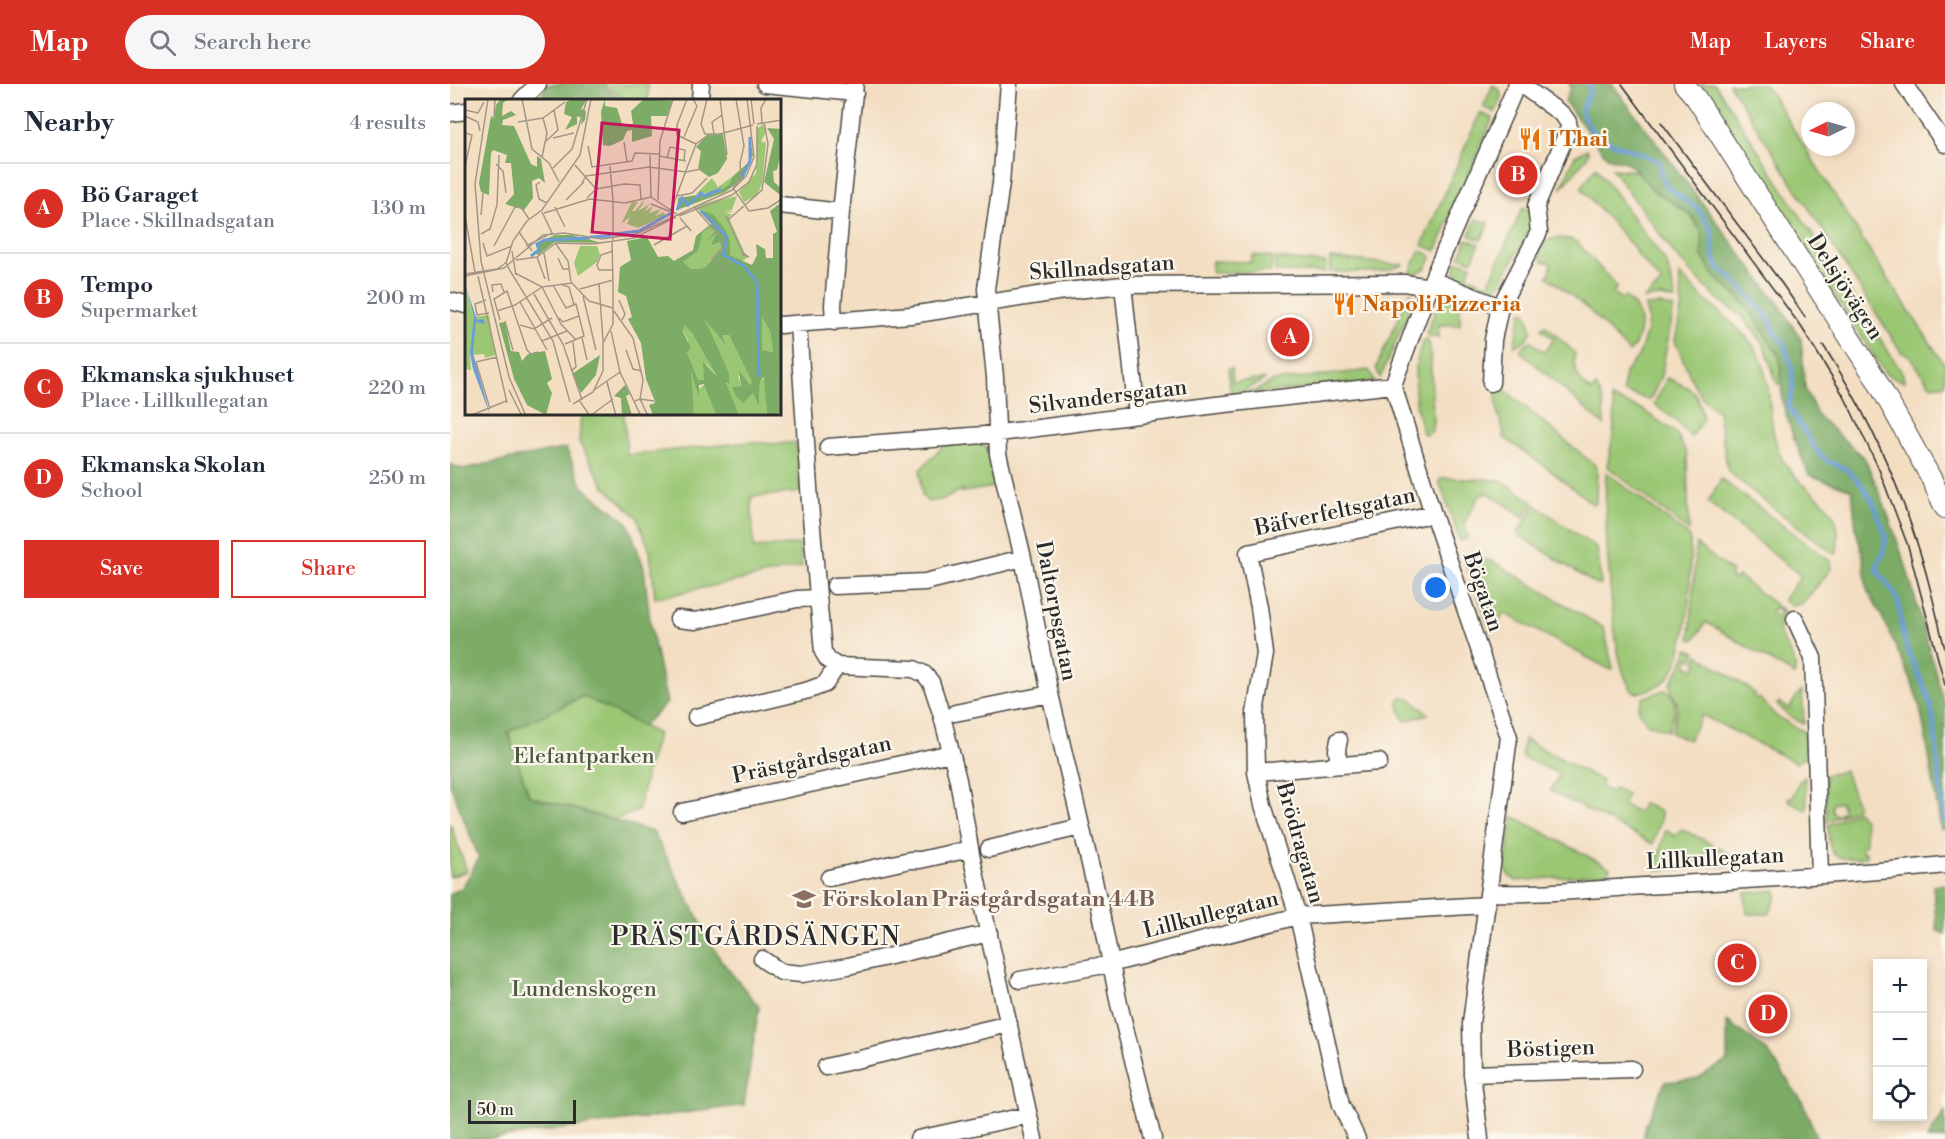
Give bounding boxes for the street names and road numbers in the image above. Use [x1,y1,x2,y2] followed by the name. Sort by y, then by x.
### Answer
[1801,229,1889,345] street label: Delsjövägen
[1028,249,1176,287] street label: Skillnadsgatan
[1027,374,1189,420] street label: Silvandersgatan
[1251,482,1418,542] street label: Bäfverfeltsgatan
[1029,539,1083,683] street label: Daltorpsgatan
[1456,548,1509,636] street label: Bögatan
[730,730,894,790] street label: Prästgårdsgatan
[1270,778,1330,907] street label: Brödragatan
[1645,842,1785,876] street label: Lillkullegatan
[1140,885,1282,945] street label: Lillkullegatan
[1506,1034,1595,1064] street label: Böstigen

